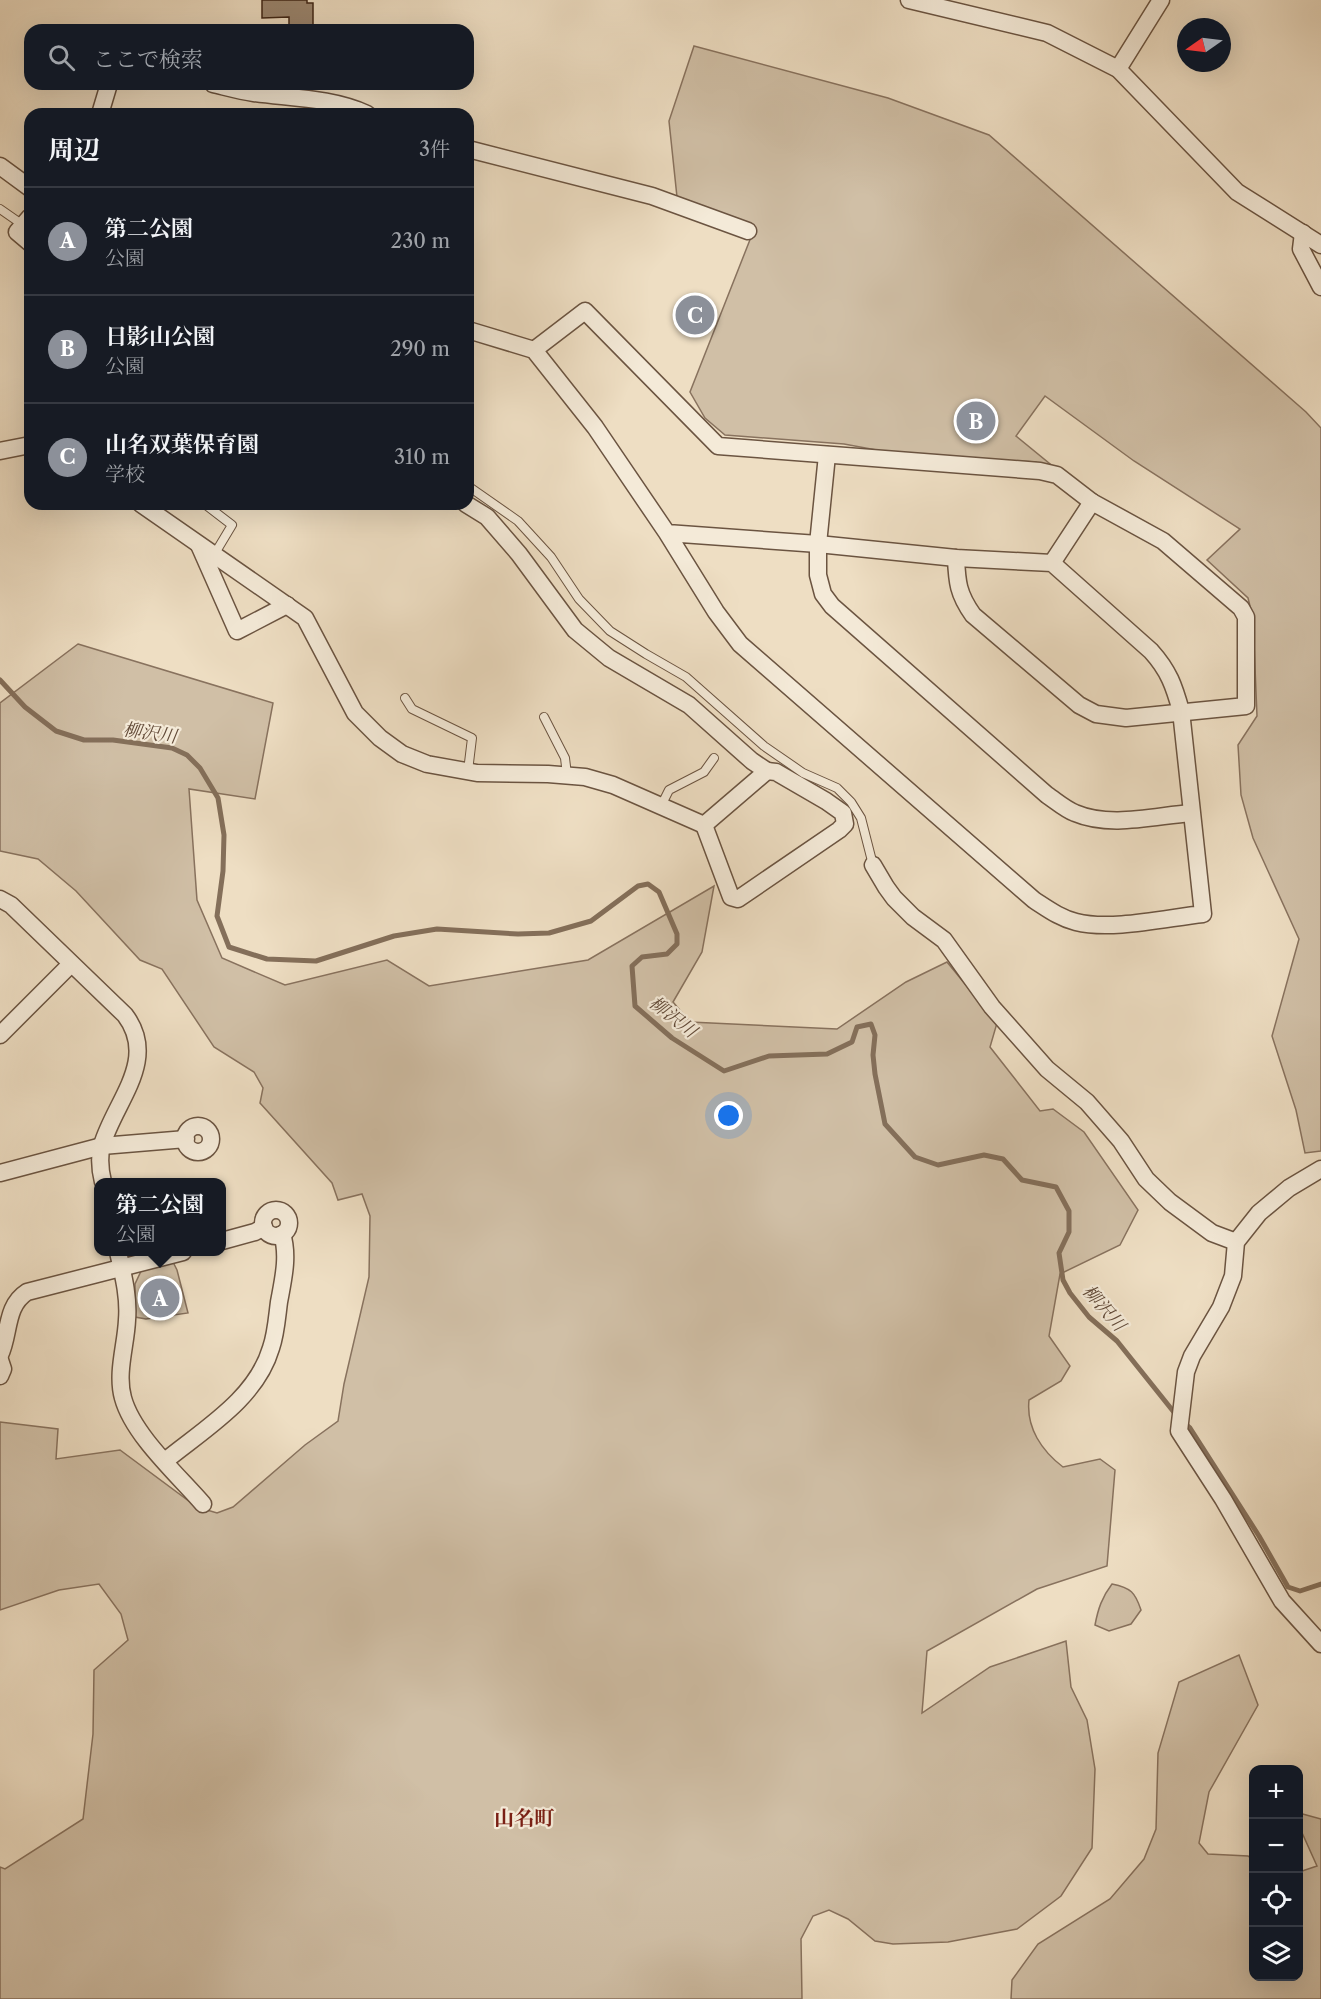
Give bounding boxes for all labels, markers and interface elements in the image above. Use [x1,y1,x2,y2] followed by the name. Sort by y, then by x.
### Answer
[1177,18,1231,72] north arrow
[24,24,474,90] search box
[45,41,78,74] icon: search
[93,46,203,73] text: ここで検索
[48,134,100,166] text: 周辺
[419,137,450,161] text: 3件
[105,215,193,242] text: 第二公園
[60,229,75,253] text: A
[391,229,450,253] text: 230 m
[105,246,145,270] text: 公園
[676,292,714,338] pin: C
[105,323,215,350] text: 日影山公園
[60,337,75,361] text: B
[390,337,450,361] text: 290 m
[105,354,145,378] text: 公園
[956,398,996,444] pin: B
[105,431,259,458] text: 山名双葉保育園
[59,445,76,469] text: C
[394,445,450,469] text: 310 m
[105,462,145,486] text: 学校
[122,718,180,748] water label: 柳沢川
[645,992,703,1044] water label: 柳沢川
[714,1101,743,1130] your location
[94,1178,226,1256] popup
[116,1191,204,1218] text: 第二公園
[116,1222,156,1246] text: 公園
[140,1276,180,1320] pin: A
[1078,1280,1131,1337] water label: 柳沢川
[1249,1765,1303,1981] map controls
[1249,1765,1303,1819] button: +
[494,1806,555,1830] district label: 山名町
[1249,1819,1303,1873] button: −
[1249,1873,1303,1927] button: locate
[1249,1927,1303,1981] button: layers

